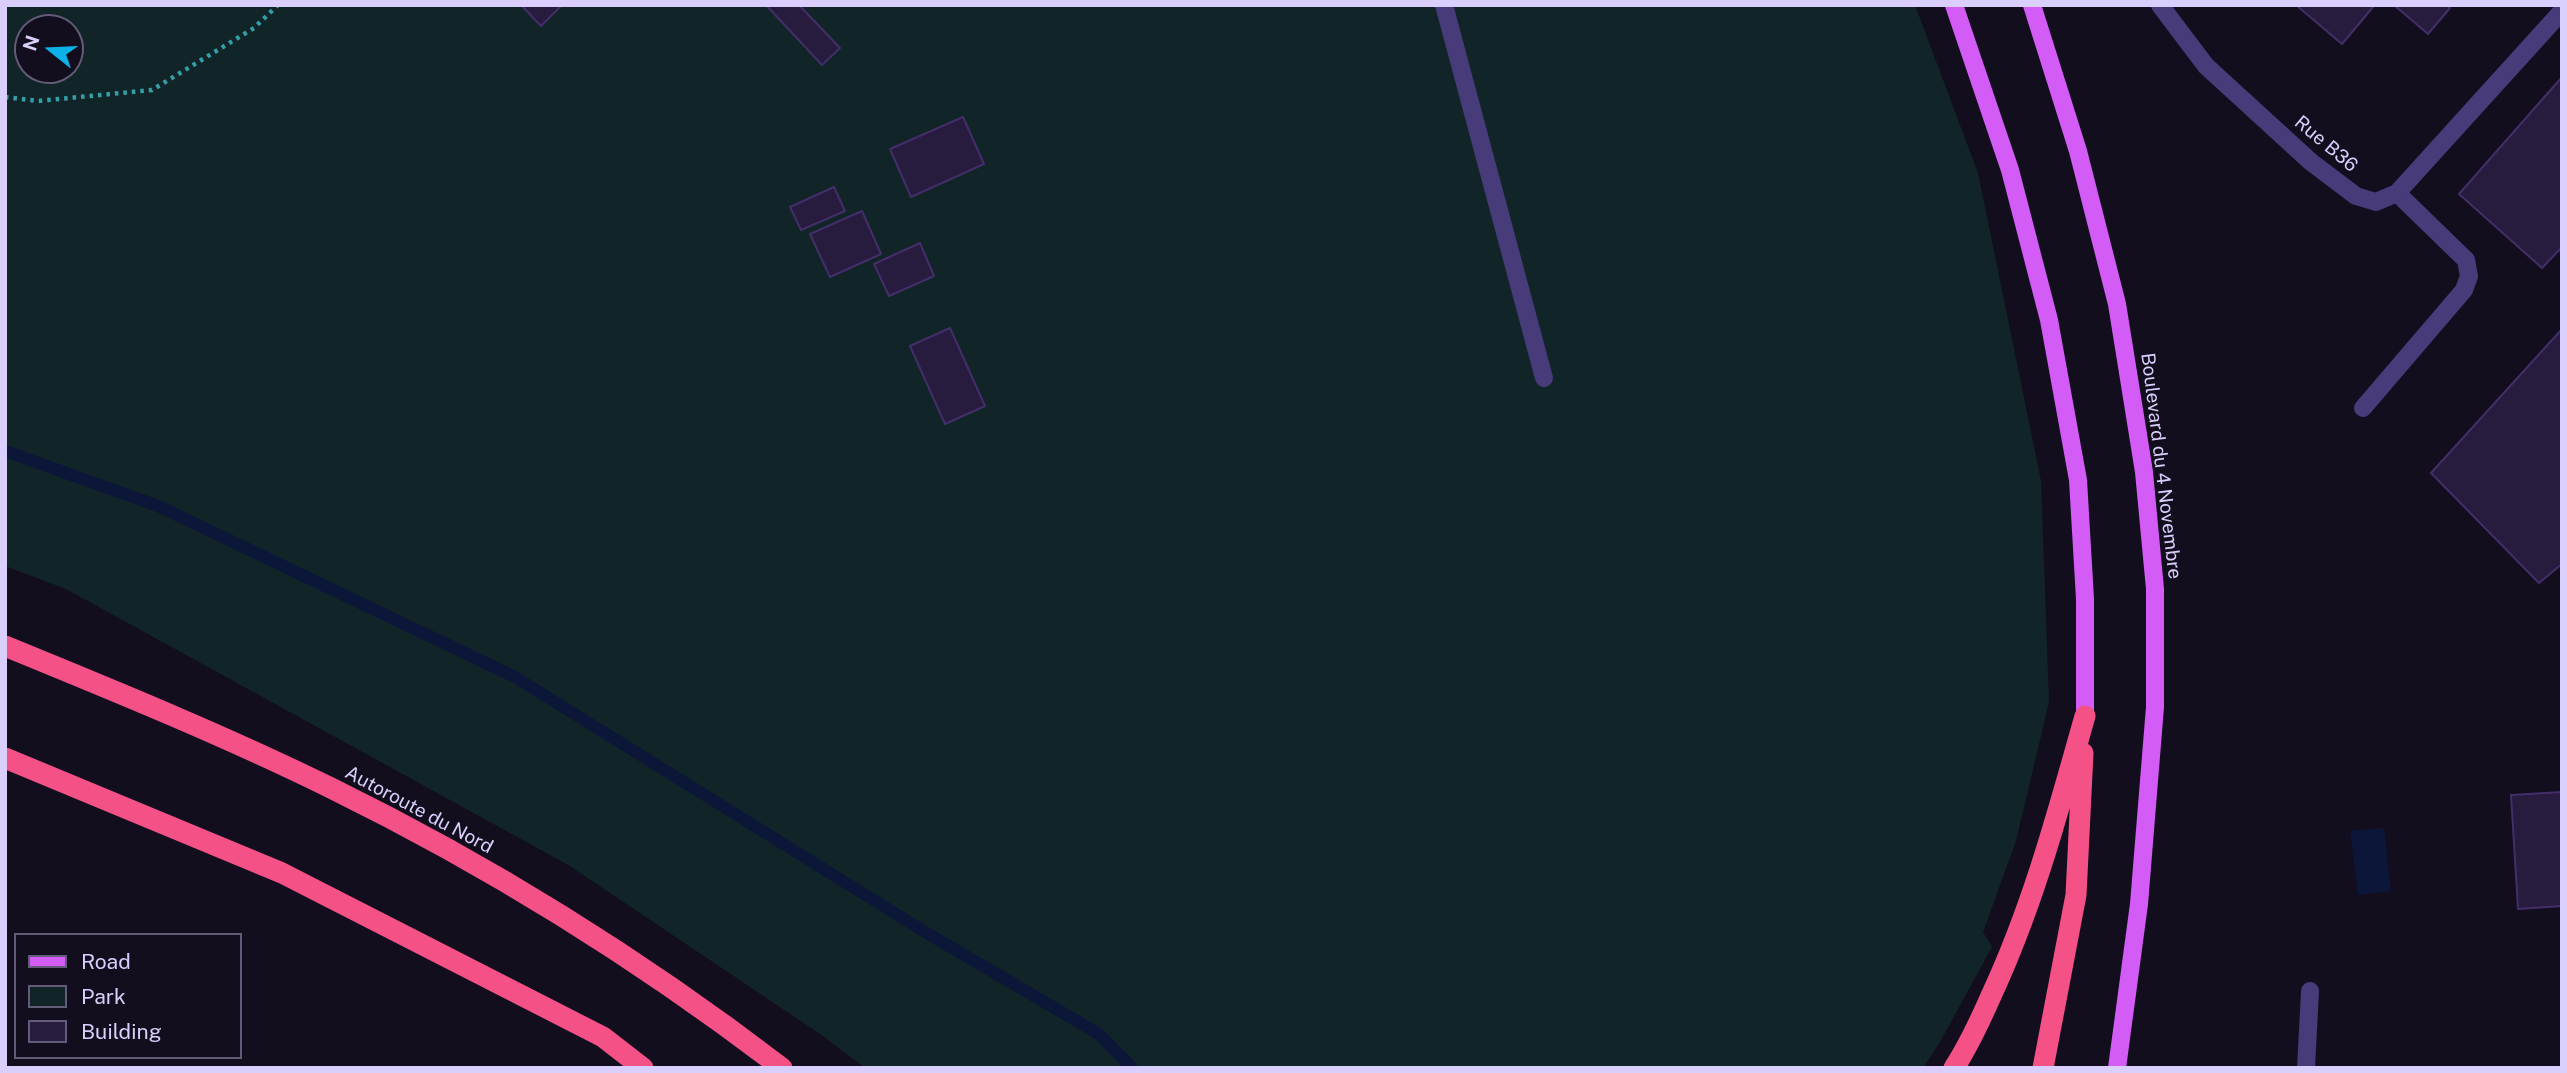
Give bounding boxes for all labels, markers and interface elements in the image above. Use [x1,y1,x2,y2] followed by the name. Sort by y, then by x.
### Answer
[14,14,84,84] north arrow
[18,33,44,54] text: N
[2290,111,2362,177] street label: Rue B36
[2136,352,2186,580] street label: Boulevard du 4 Novembre
[341,761,497,859] street label: Autoroute du Nord
[14,933,242,1059] legend
[81,949,131,974] text: Road
[81,984,126,1009] text: Park
[81,1019,162,1044] text: Building

